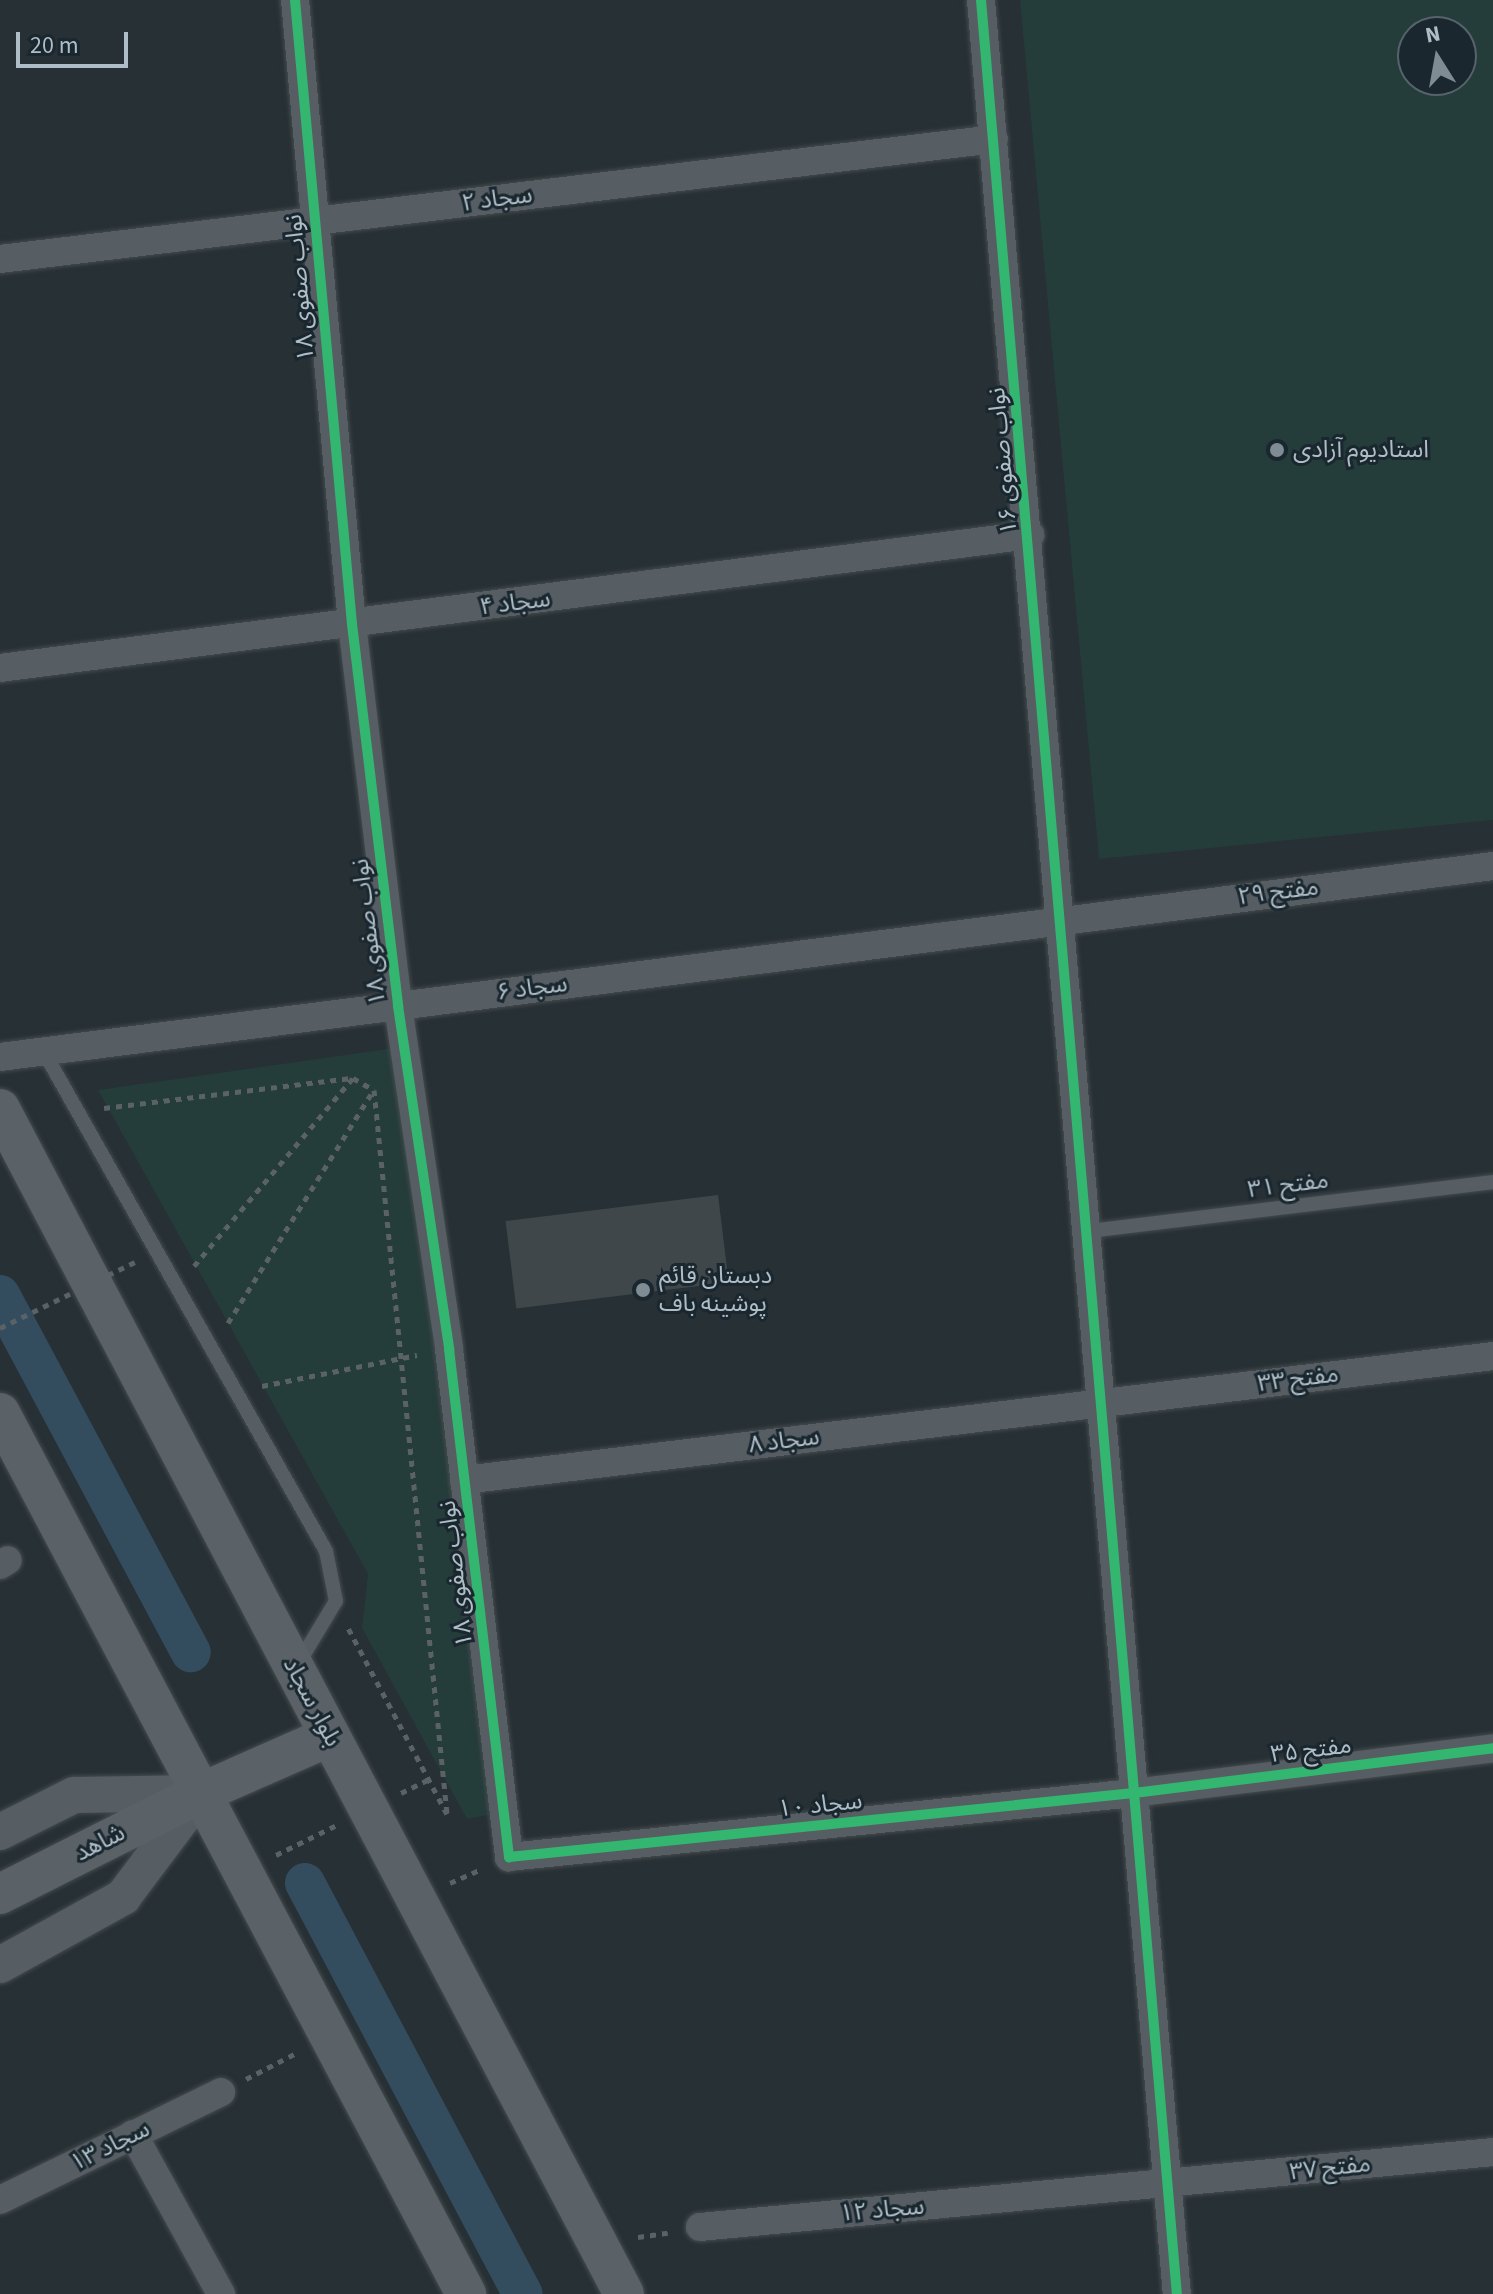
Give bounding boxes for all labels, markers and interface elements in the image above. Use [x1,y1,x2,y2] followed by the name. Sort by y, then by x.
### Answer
[20,16,132,66] scale bar
[1397,16,1477,96] north arrow
[1423,17,1443,52] text: N
[30,28,79,63] text: 20 m
[460,180,534,218] street label: سجاد ۲
[279,213,321,363] street label: نواب صفوی ۱۸
[982,386,1024,536] street label: نواب صفوی ۱۶
[1293,436,1429,464] place label: استادیوم آزادی
[1268,441,1286,459] marker: استادیوم آزادی
[478,584,552,622] street label: سجاد ۴
[346,857,392,1007] street label: نواب صفوی ۱۸
[1236,873,1320,911] street label: مفتح ۲۹
[495,969,569,1007] street label: سجاد ۶
[1246,1166,1330,1204] street label: مفتح ۳۱
[659,1262,772,1318] place label: دبستان قائم پوشینه باف
[634,1281,652,1299] marker: دبستان قائم پوشینه باف
[1256,1360,1340,1398] street label: مفتح ۳۳
[747,1422,821,1460] street label: سجاد ۸
[433,1499,479,1649] street label: نواب صفوی ۱۸
[277,1652,347,1752] street label: بلوار سجاد
[1269,1731,1353,1769] street label: مفتح ۳۵
[776,1786,864,1824] street label: سجاد ۱۰
[70,1818,130,1868] street label: شاهد
[66,2114,154,2178] street label: سجاد ۱۳
[1288,2149,1372,2187] street label: مفتح ۳۷
[839,2192,925,2228] street label: سجاد ۱۲

